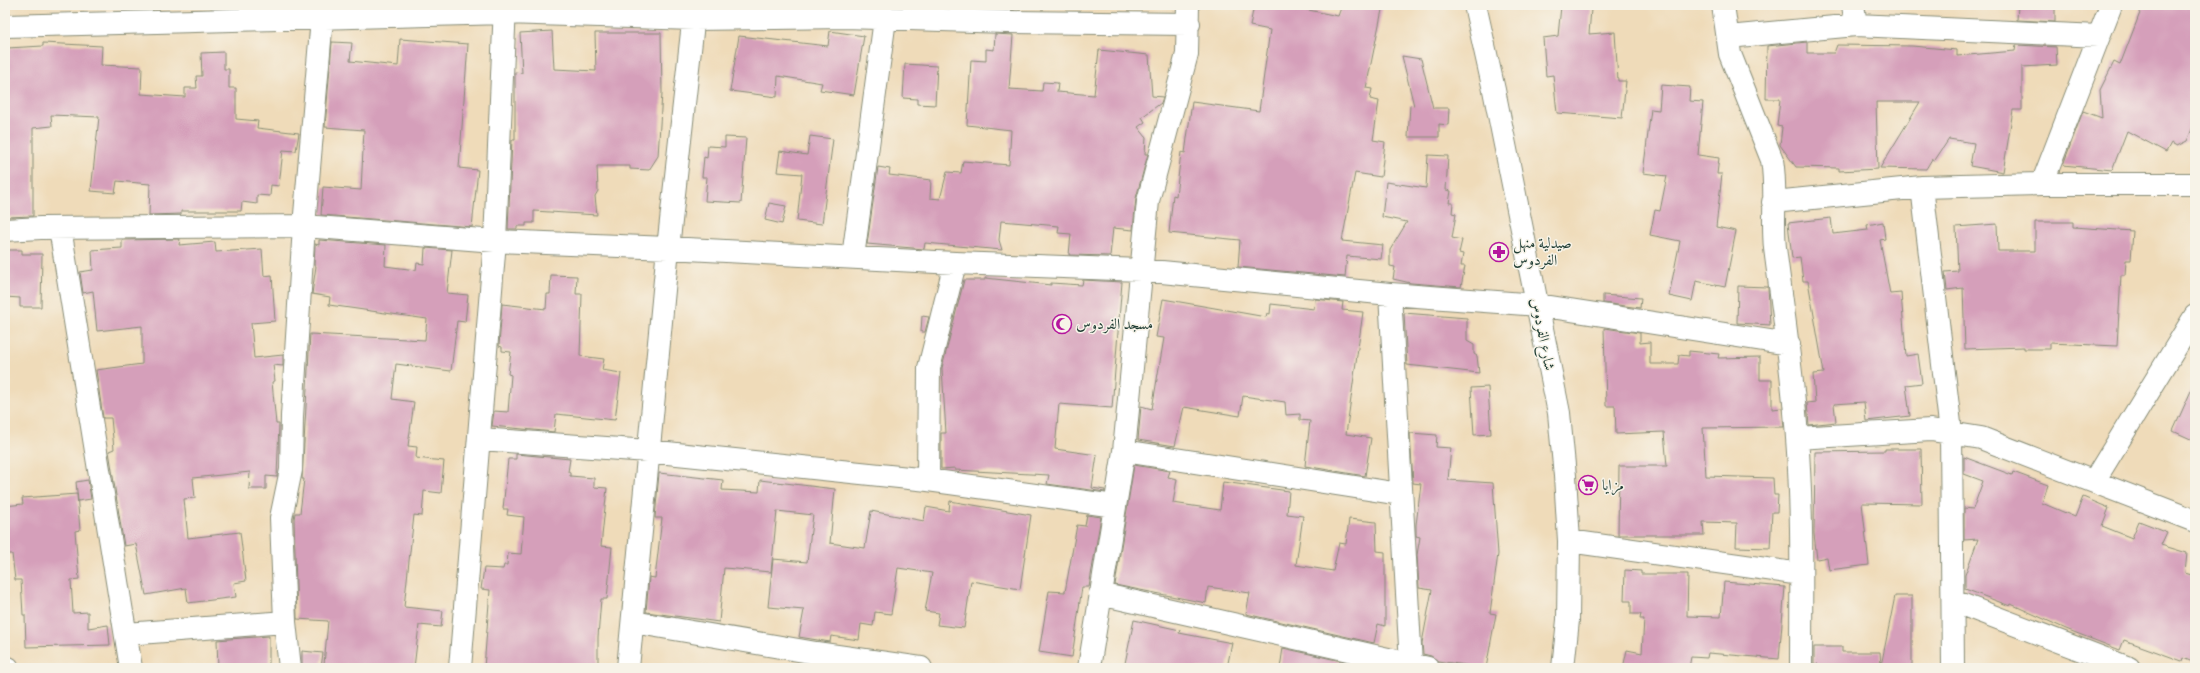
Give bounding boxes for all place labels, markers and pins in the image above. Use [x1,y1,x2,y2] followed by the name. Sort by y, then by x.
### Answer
[1513,234,1572,270] place label: صيدلية منهل الفردوس
[1488,241,1510,263] pharmacy icon: صيدلية منهل الفردوس
[1051,313,1073,335] mosque icon: مسجد الفردوس
[1076,315,1153,334] place label: مسجد الفردوس
[1577,474,1599,496] supermarket icon: مزايا
[1602,476,1624,496] place label: مزايا

